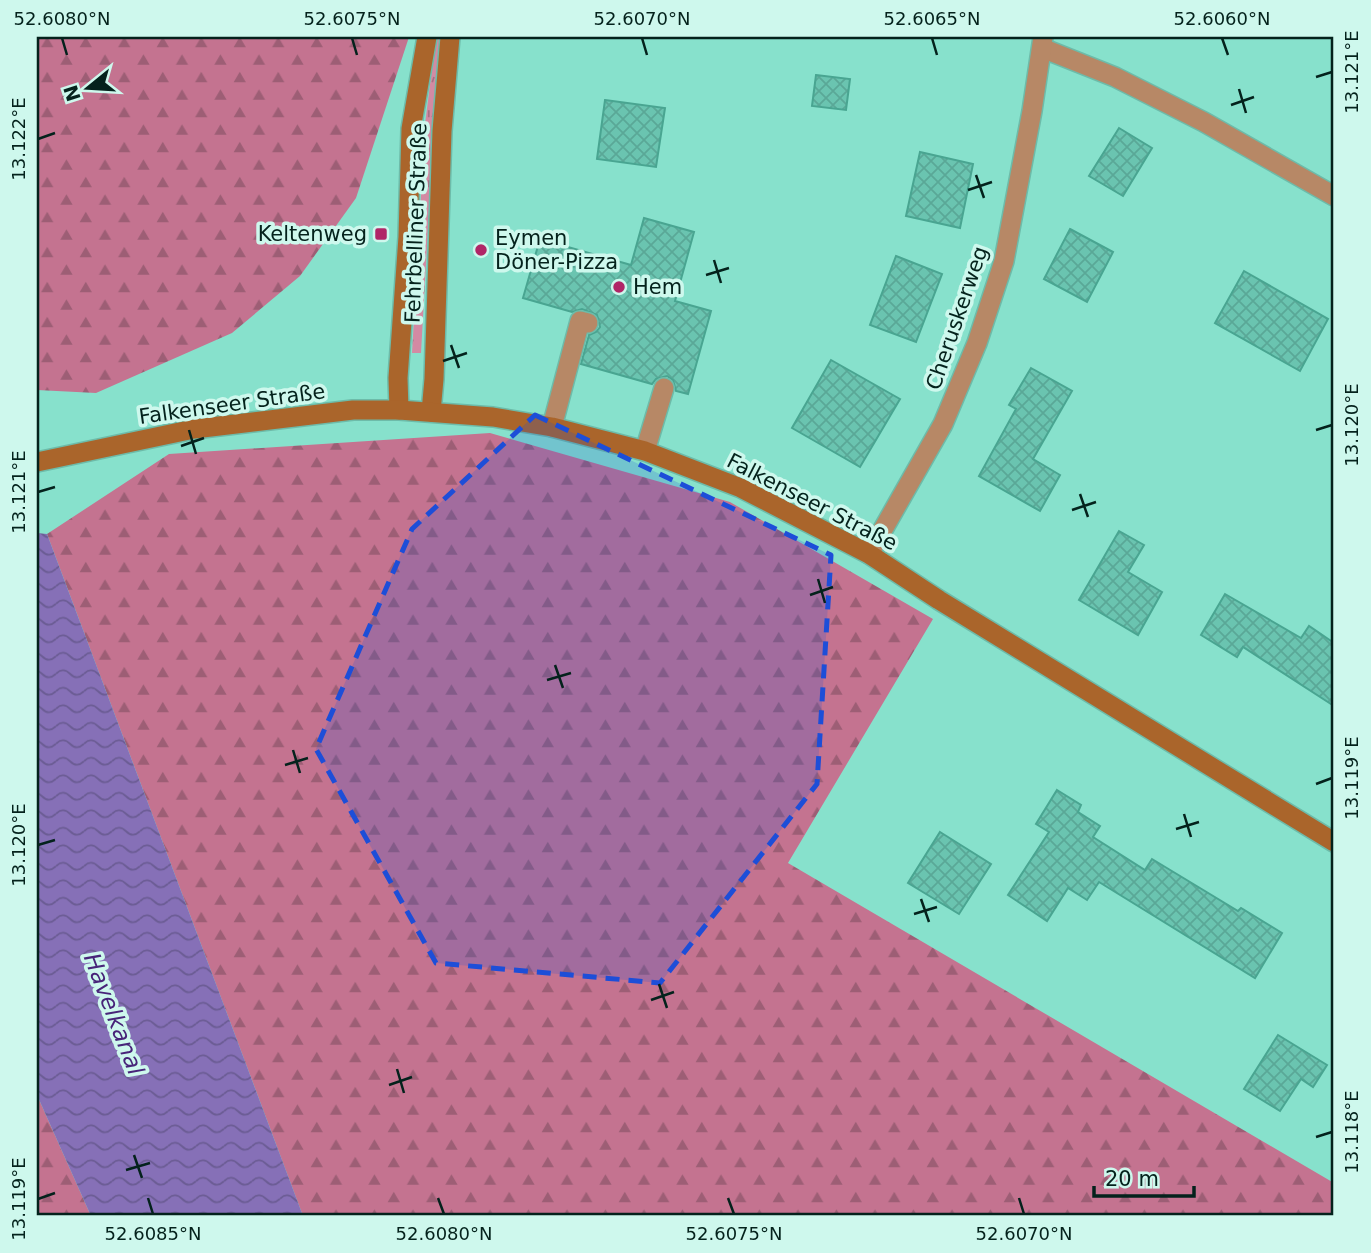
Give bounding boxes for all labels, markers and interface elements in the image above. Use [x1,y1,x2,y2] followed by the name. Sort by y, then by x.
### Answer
[14,8,110,29] text: 52.6080°N
[304,8,400,29] text: 52.6075°N
[594,8,690,29] text: 52.6070°N
[884,8,980,29] text: 52.6065°N
[1174,8,1270,29] text: 52.6060°N
[1341,30,1362,114] text: 13.121°E
[52,52,122,122] north arrow
[59,82,85,104] text: N
[8,97,29,181] text: 13.122°E
[401,122,431,324] street label: Fehrbelliner Straße
[258,222,367,246] place label: Keltenweg
[373,226,389,242] marker: Keltenweg
[495,226,618,274] place label: Eymen Döner-Pizza
[473,242,489,258] marker: Eymen Döner-Pizza
[921,243,993,393] street label: Cheruskerweg
[633,275,682,299] place label: Hem
[611,279,627,295] marker: Hem
[137,379,327,429] street label: Falkenseer Straße
[1341,383,1362,467] text: 13.120°E
[723,449,901,555] street label: Falkenseer Straße
[8,450,29,534] text: 13.121°E
[1341,736,1362,820] text: 13.119°E
[8,803,29,887] text: 13.120°E
[79,950,149,1079] water label: Havelkanal
[1341,1090,1362,1174] text: 13.118°E
[1094,1155,1194,1199] scale bar
[8,1157,29,1241] text: 13.119°E
[1105,1167,1159,1191] text: 20 m
[105,1223,201,1244] text: 52.6085°N
[396,1223,492,1244] text: 52.6080°N
[686,1223,782,1244] text: 52.6075°N
[976,1223,1072,1244] text: 52.6070°N

